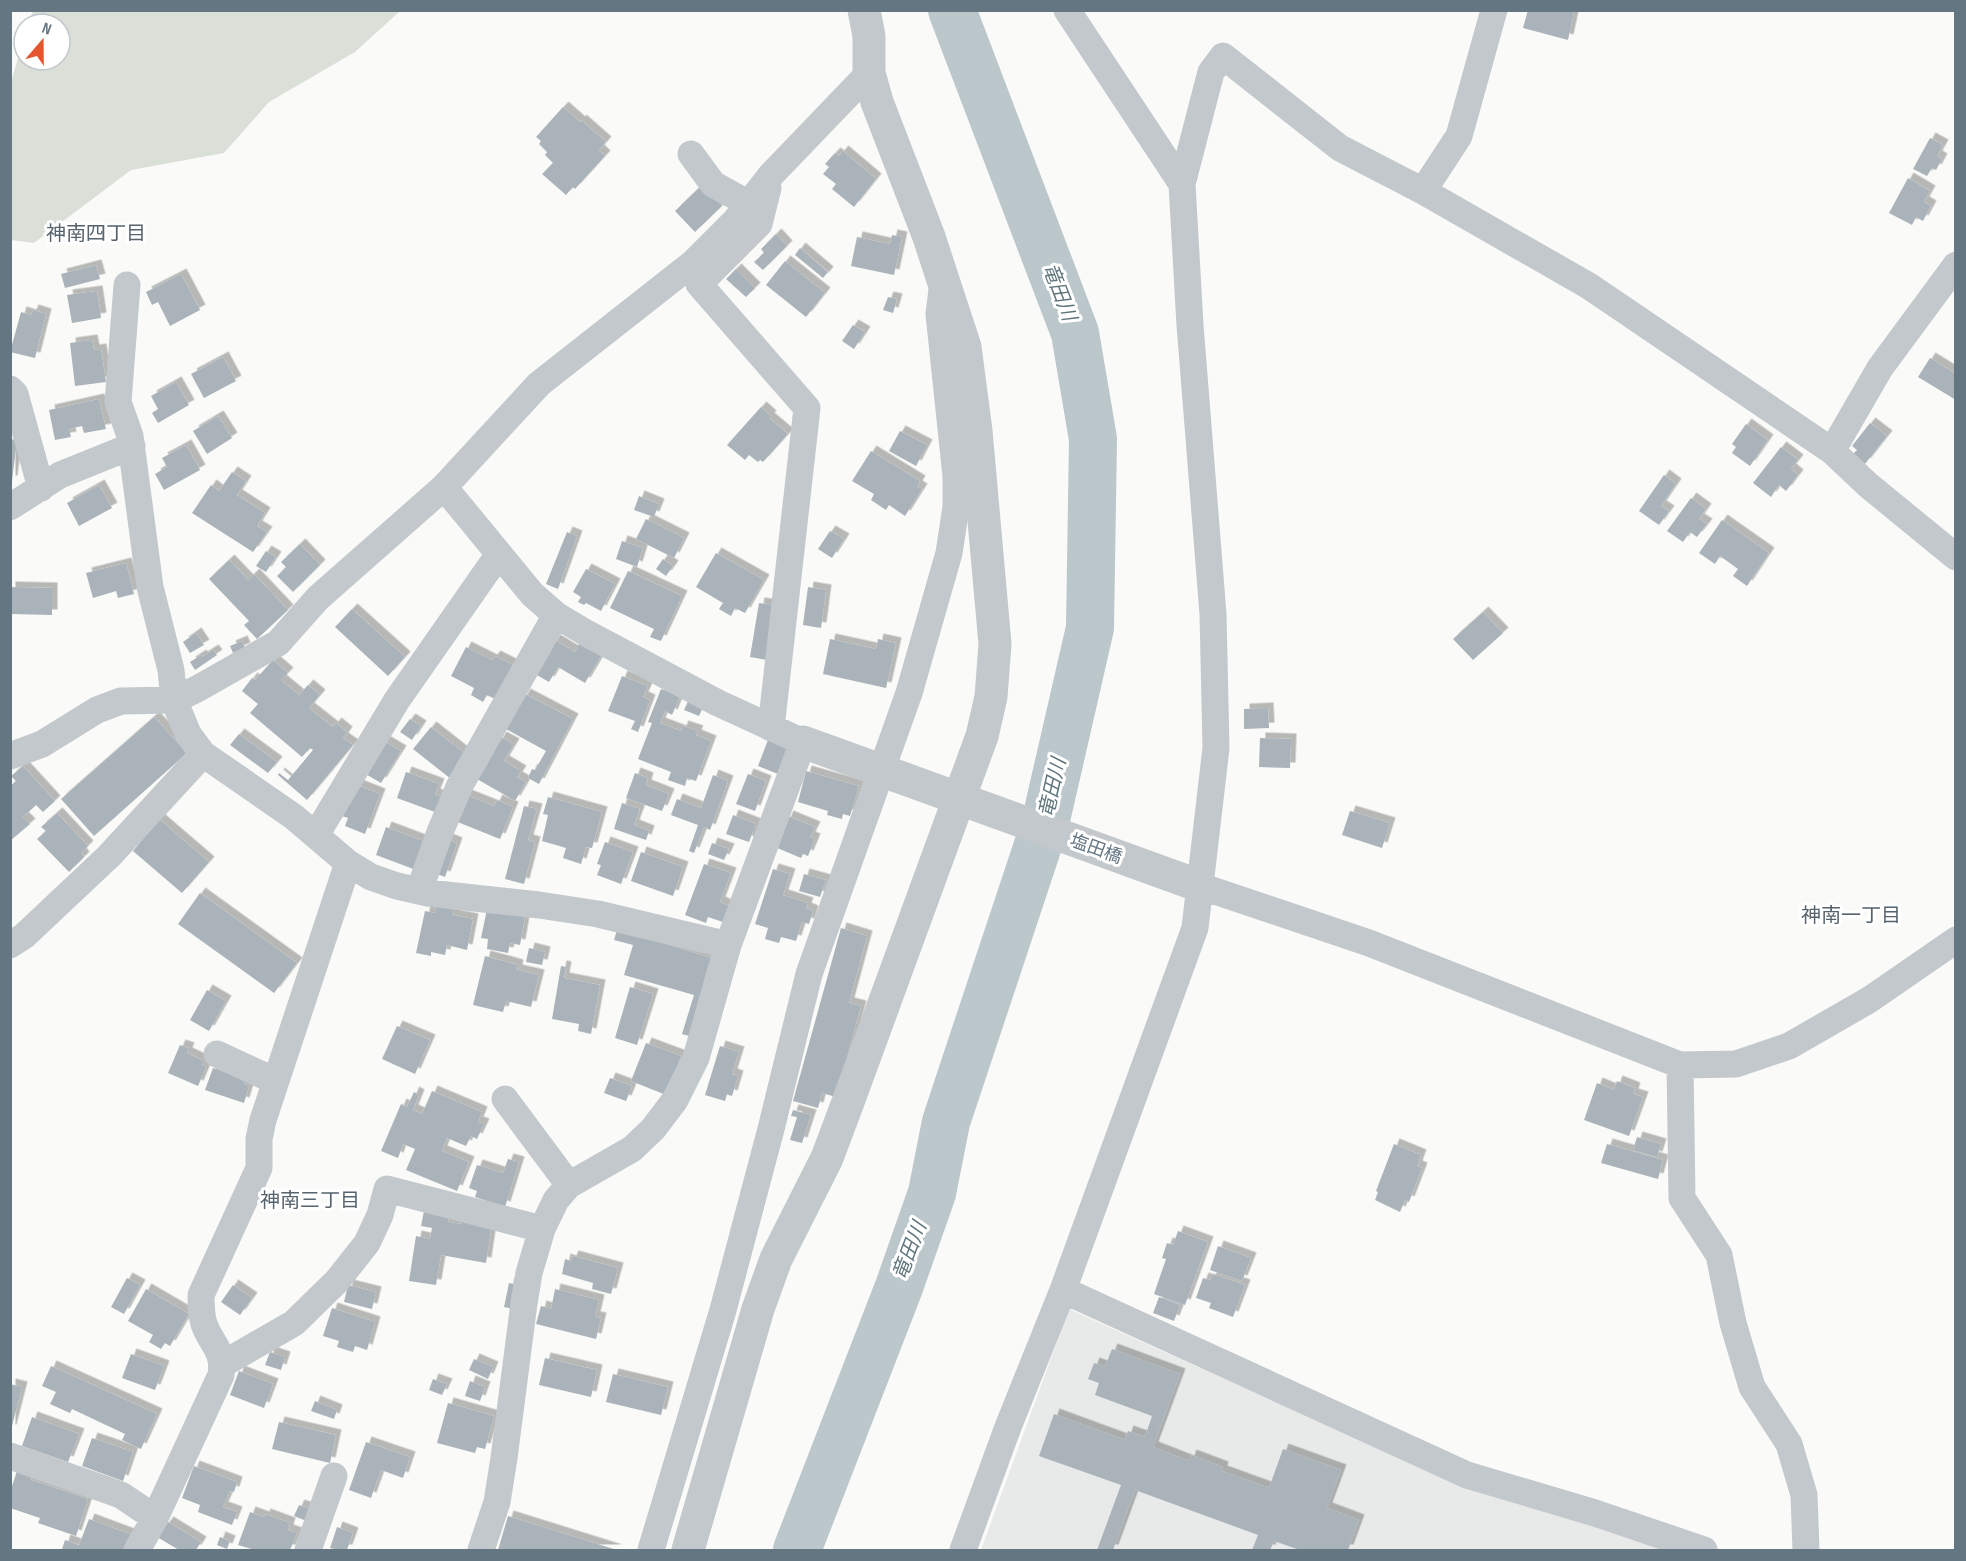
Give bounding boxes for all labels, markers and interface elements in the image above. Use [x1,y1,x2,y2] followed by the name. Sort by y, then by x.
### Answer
[12,12,72,72] north arrow
[39,19,54,40] text: N
[46,222,146,246] district label: 神南四丁目
[1037,260,1082,326] water label: 竜田川
[1035,754,1072,820] water label: 竜田川
[1067,830,1125,868] street label: 塩田橋
[1801,904,1901,928] district label: 神南一丁目
[260,1189,360,1213] district label: 神南三丁目
[888,1217,933,1283] water label: 竜田川

